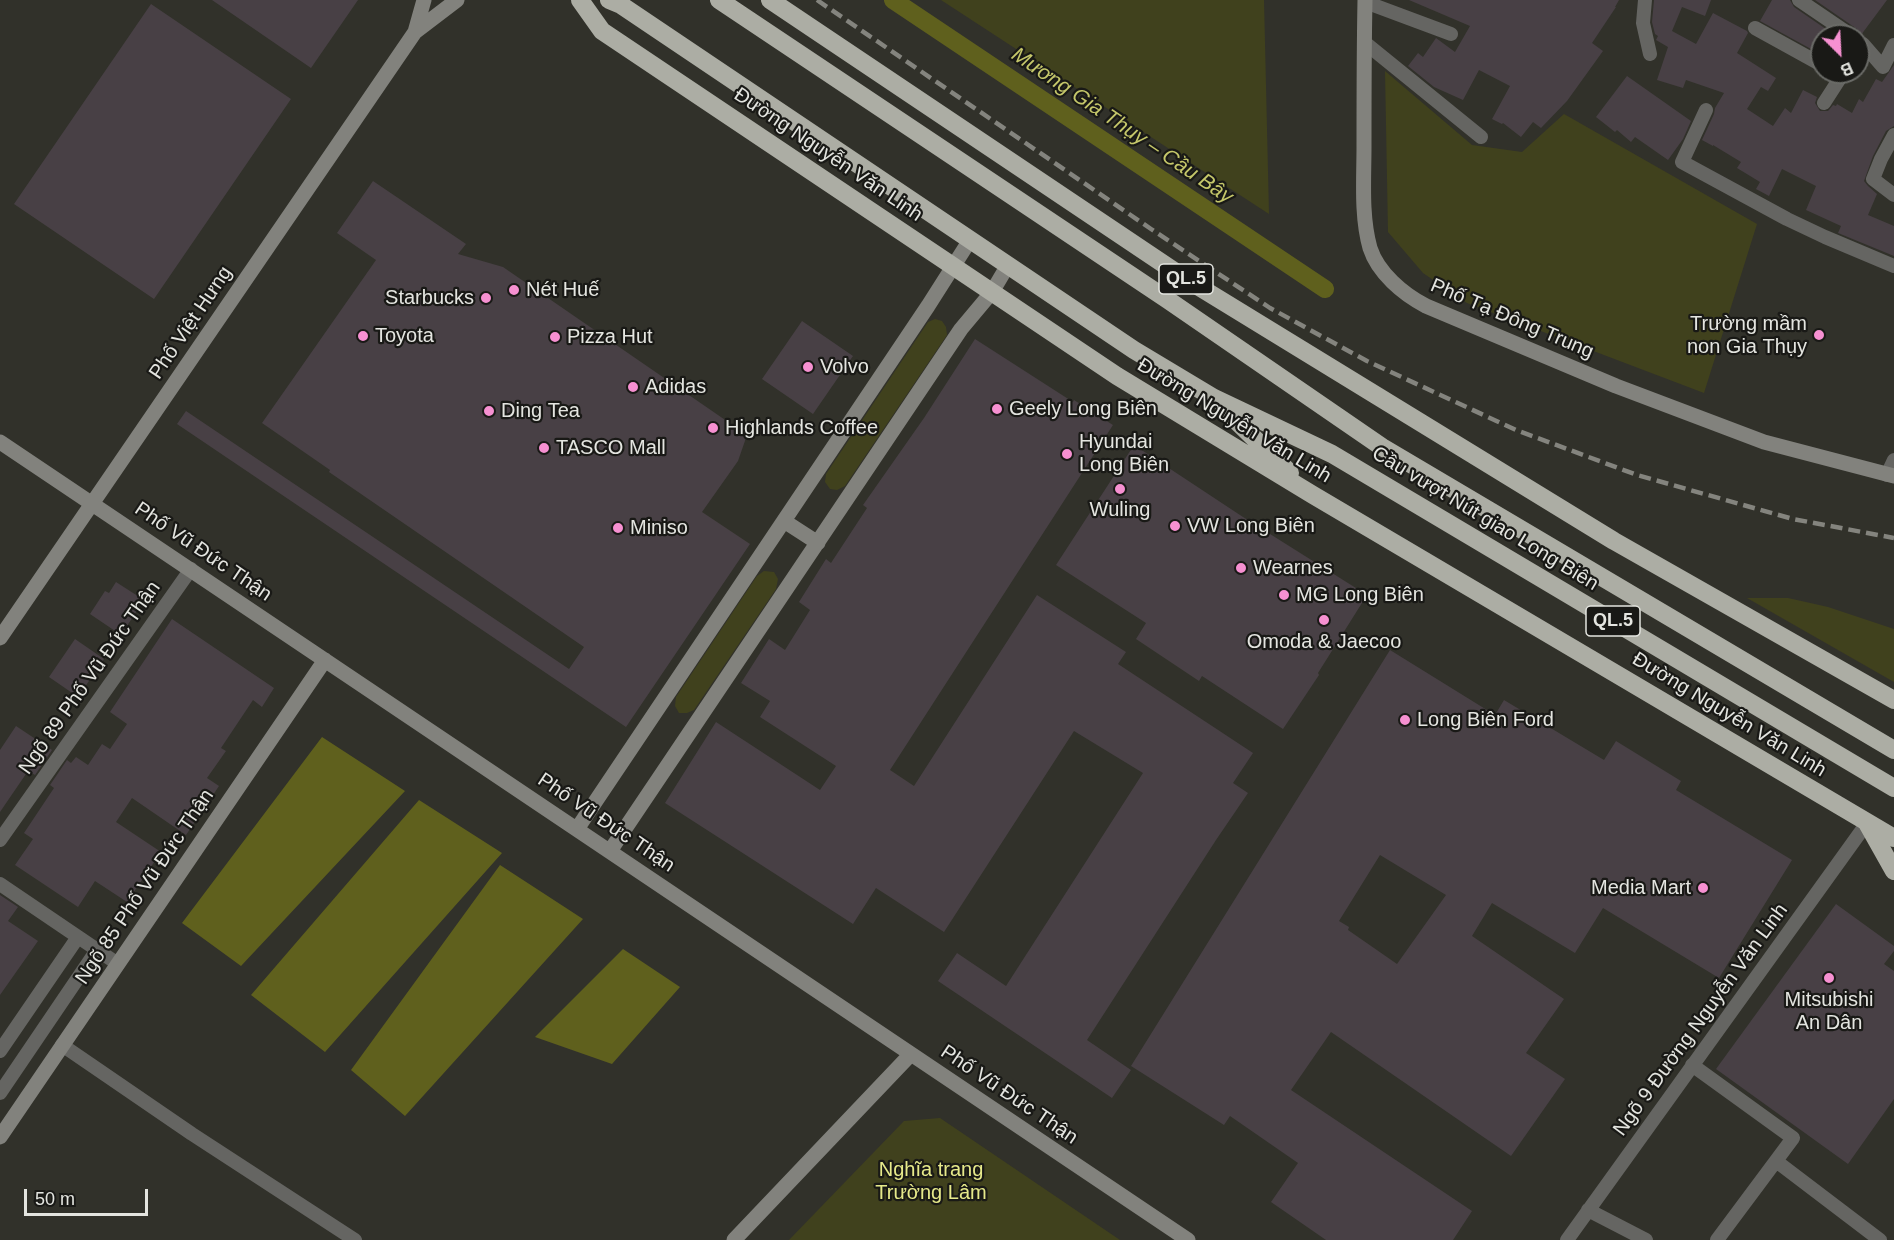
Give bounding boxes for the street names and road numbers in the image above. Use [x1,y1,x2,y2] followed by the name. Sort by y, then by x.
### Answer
[729,83,927,227] street label: Đường Nguyễn Văn Linh
[144,262,238,384] street label: Phố Việt Hưng
[1159,264,1213,294] road number: QL.5
[1427,274,1597,364] street label: Phố Tạ Đông Trung
[1133,353,1335,489] street label: Đường Nguyễn Văn Linh
[1367,442,1603,596] street label: Cầu vượt Nút giao Long Biên
[130,497,276,607] street label: Phố Vũ Đức Thận
[14,577,166,779] street label: Ngõ 89 Phố Vũ Đức Thận
[1586,606,1640,636] road number: QL.5
[1628,647,1830,783] street label: Đường Nguyễn Văn Linh
[533,768,679,878] street label: Phố Vũ Đức Thận
[71,785,219,989] street label: Ngõ 85 Phố Vũ Đức Thận
[1609,899,1793,1141] street label: Ngõ 9 Đường Nguyễn Văn Linh
[936,1040,1082,1150] street label: Phố Vũ Đức Thận

